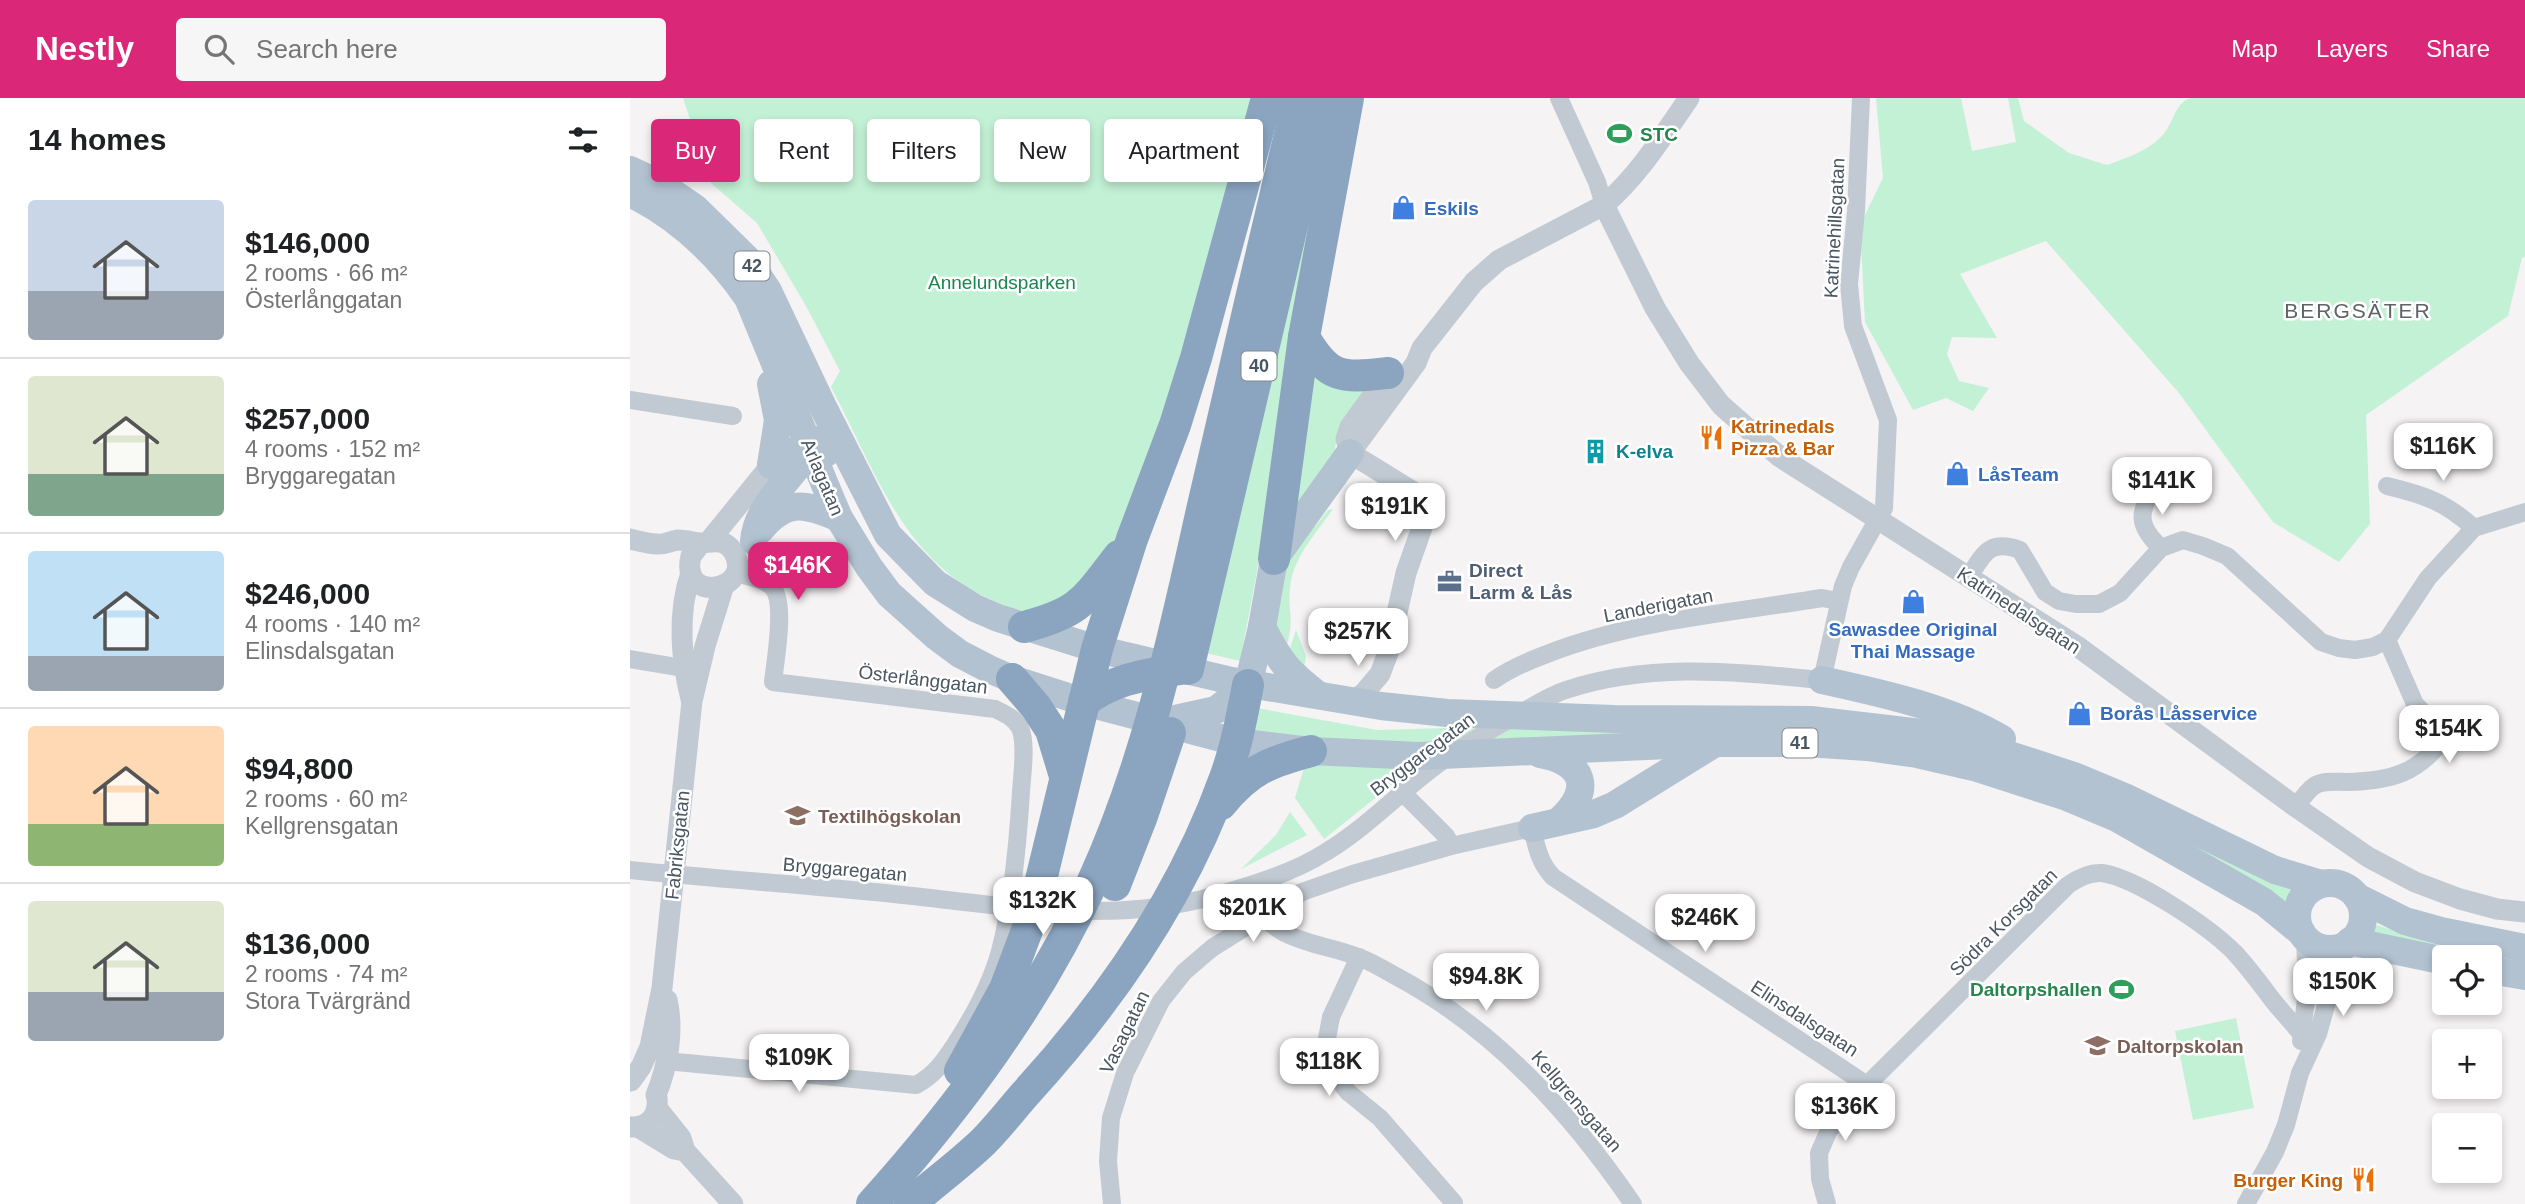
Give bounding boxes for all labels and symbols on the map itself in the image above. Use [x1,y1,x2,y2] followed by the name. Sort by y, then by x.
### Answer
[1606,120,1634,148] sports icon: STC
[1640,124,1678,145] place label: STC
[1820,157,1849,299] street label: Katrinehillsgatan
[1390,194,1418,222] shop icon: Eskils
[1424,198,1479,219] place label: Eskils
[734,252,770,280] road number: 42
[928,272,1076,293] park label: Annelundsparken
[2284,299,2432,322] district label: BERGSÄTER
[1242,352,1276,380] road number: 40
[1731,416,1835,459] place label: Katrinedals Pizza & Bar
[1697,423,1725,451] restaurant icon: Katrinedals Pizza & Bar
[2394,424,2492,483] pin: $116K
[797,436,848,519] street label: Arlagatan
[1582,437,1610,465] building icon: K-elva
[1616,441,1673,462] place label: K-elva
[2113,458,2211,517] pin: $141K
[1944,460,1972,488] shop icon: LåsTeam
[1978,464,2059,485] place label: LåsTeam
[1346,484,1444,543] pin: $191K
[749,542,847,602] pin: $146K
[1469,560,1572,603] place label: Direct Larm & Lås
[1953,563,2084,658] street label: Katrinedalsgatan
[1435,567,1463,595] office icon: Direct Larm & Lås
[1602,585,1715,626] street label: Landerigatan
[1899,587,1927,615] shop icon: Sawasdee Original Thai Massage
[1309,608,1407,668] pin: $257K
[1829,619,1997,662] place label: Sawasdee Original Thai Massage
[857,661,989,698] street label: Österlånggatan
[2066,699,2094,727] shop icon: Borås Låsservice
[2100,703,2257,724] place label: Borås Låsservice
[2400,706,2498,765] pin: $154K
[1366,709,1478,800] street label: Bryggaregatan
[1782,728,1818,758] road number: 41
[661,789,694,901] street label: Fabriksgatan
[784,802,812,830] school or university icon: Textilhögskolan
[818,806,961,827] place label: Textilhögskolan
[782,854,908,885] street label: Bryggaregatan
[1946,865,2061,980] street label: Södra Korsgatan
[994,878,1092,937] pin: $132K
[1204,884,1302,944] pin: $201K
[1656,894,1754,954] pin: $246K
[1429,954,1543,1013] pin: $94.8K
[2294,958,2392,1018] pin: $150K
[2108,975,2136,1003] sports icon: Daltorpshallen
[1747,976,1862,1061] street label: Elinsdalsgatan
[1970,979,2102,1000] place label: Daltorpshallen
[1095,987,1153,1077] street label: Vasagatan
[2083,1032,2111,1060] school or university icon: Daltorpskolan
[750,1034,848,1094] pin: $109K
[2117,1036,2244,1057] place label: Daltorpskolan
[1280,1038,1378,1098] pin: $118K
[1527,1047,1626,1156] street label: Kellgrensgatan
[1796,1084,1894,1143] pin: $136K
[2349,1166,2377,1194] restaurant icon: Burger King
[2233,1170,2343,1191] place label: Burger King

